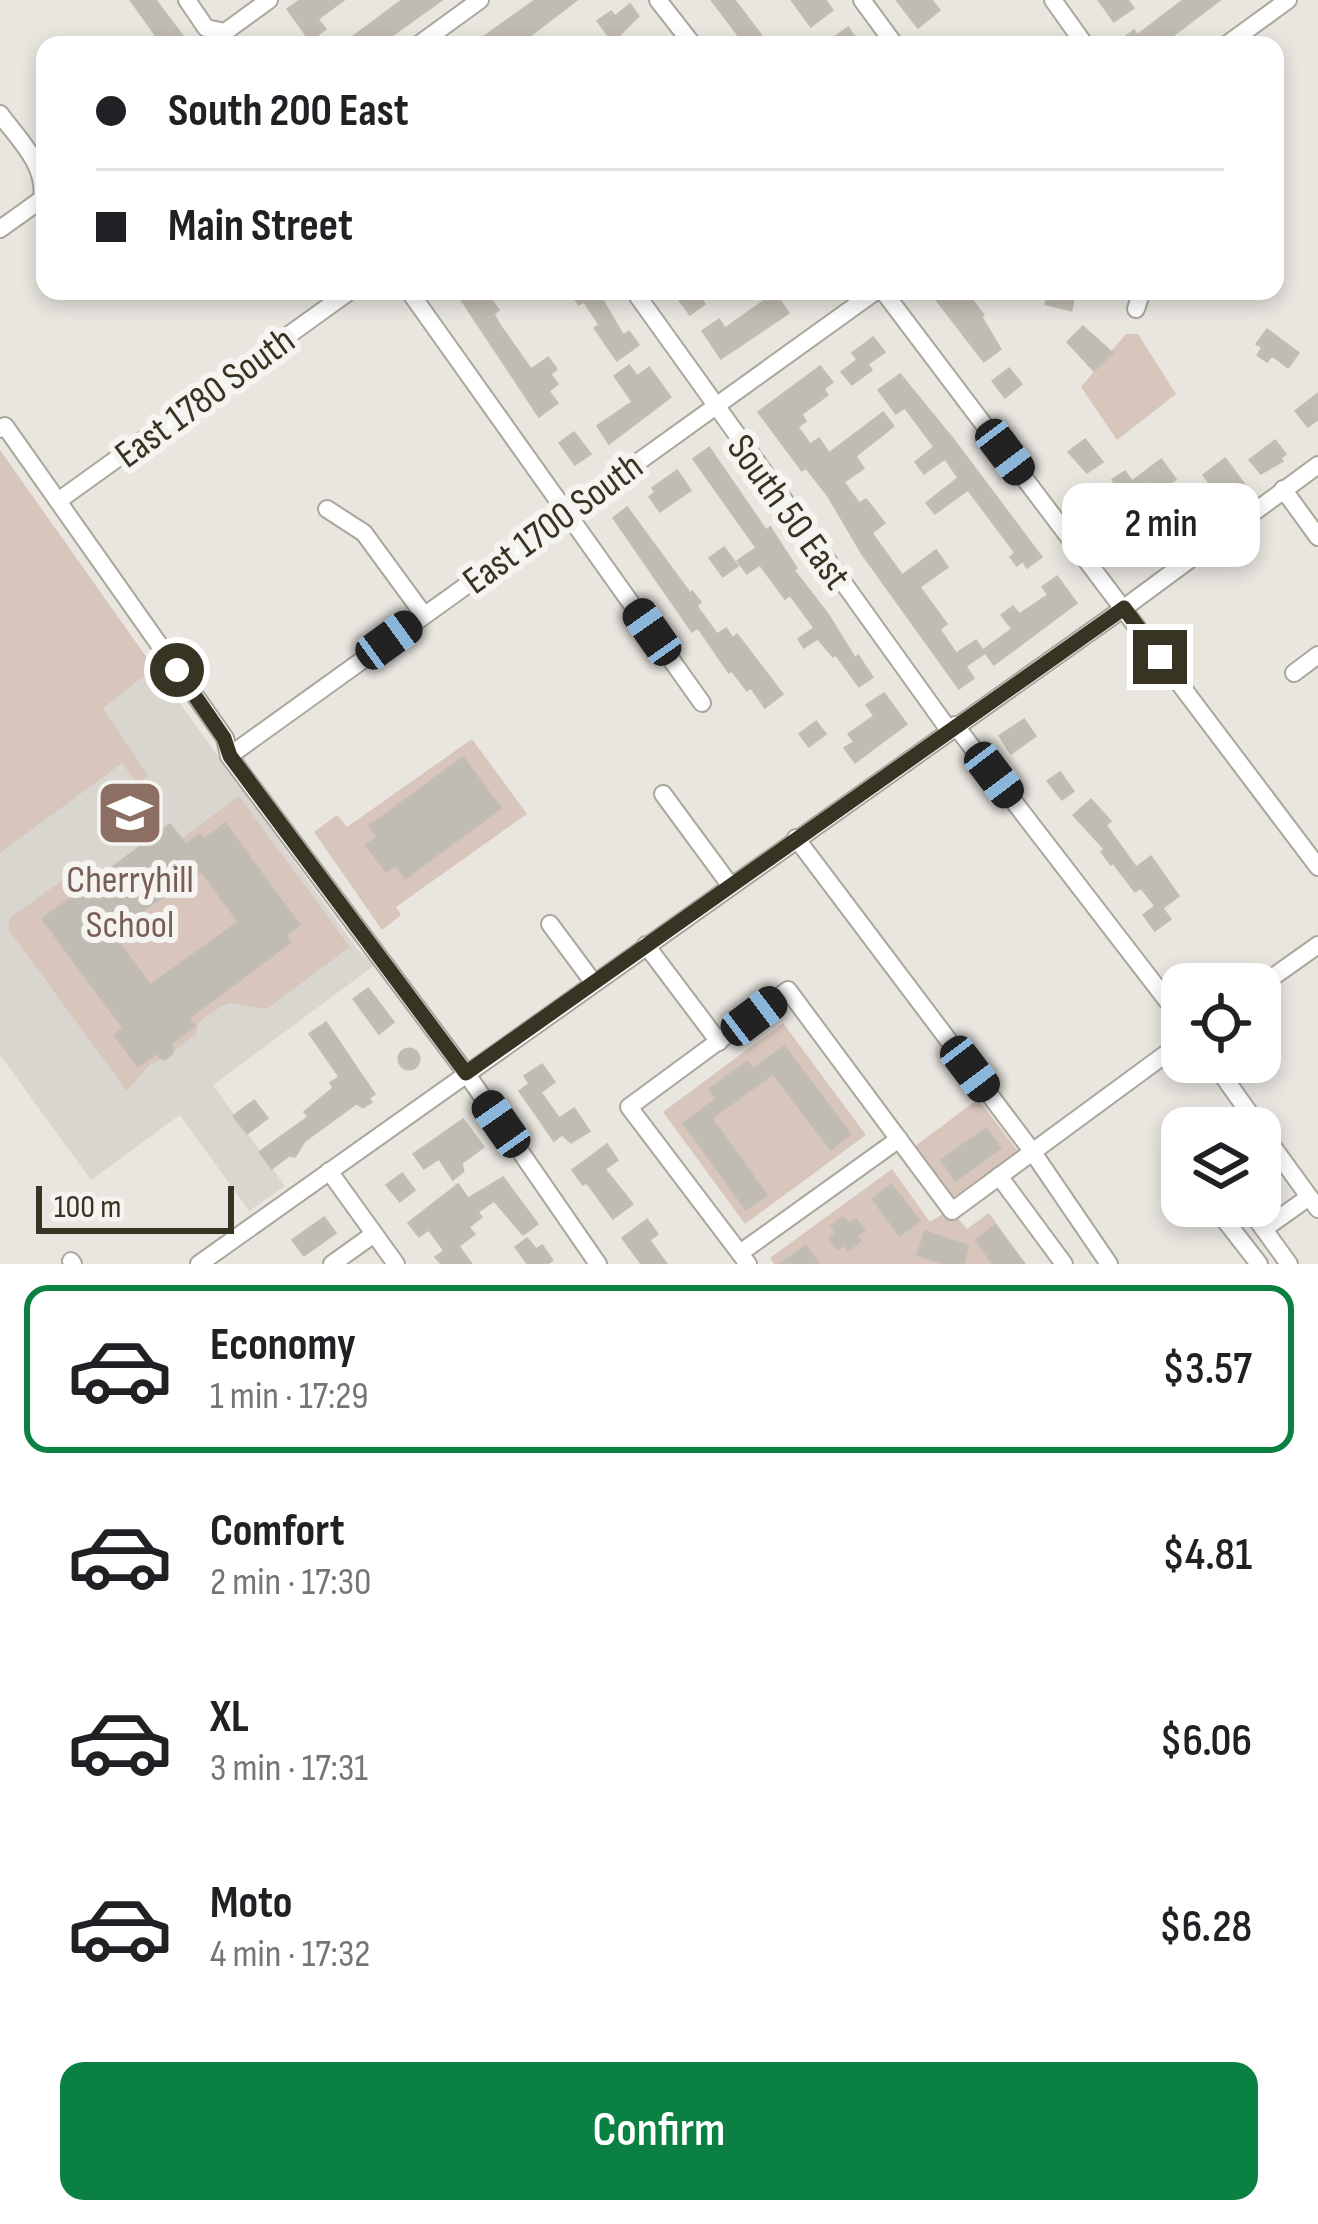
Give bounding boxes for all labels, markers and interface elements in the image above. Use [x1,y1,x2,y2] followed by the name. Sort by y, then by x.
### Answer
[168,84,409,139] text: South 200 East
[168,199,353,254] text: Main Street
[107,317,304,479] street label: East 1780 South
[969,412,1041,492] car
[716,426,860,599] street label: South 50 East
[455,443,652,605] street label: East 1700 South
[1061,483,1259,567] callout: 2 min
[1124,501,1198,548] text: 2 min
[617,592,687,672] car
[349,604,429,676] car
[1133,630,1187,684] route end
[150,643,204,697] route start
[958,735,1030,815] car
[95,778,165,848] school or university icon: Cherryhill School
[66,857,194,949] place label: Cherryhill School
[1161,963,1281,1227] map controls
[1161,963,1281,1083] button: locate
[714,980,794,1052] car
[934,1029,1006,1109] car
[466,1084,536,1164] car
[1161,1107,1281,1227] button: layers
[36,1180,234,1233] scale bar
[54,1187,121,1227] text: 100 m
[66,1315,174,1423] icon: car
[210,1318,356,1373] text: Economy
[1162,1342,1252,1397] text: $3.57
[210,1373,369,1420] text: 1 min · 17:29
[66,1501,174,1609] icon: car
[210,1504,345,1559] text: Comfort
[1162,1528,1252,1583] text: $4.81
[210,1559,371,1606] text: 2 min · 17:30
[66,1687,174,1795] icon: car
[210,1690,249,1745] text: XL
[1160,1714,1252,1769] text: $6.06
[210,1745,368,1792] text: 3 min · 17:31
[66,1873,174,1981] icon: car
[210,1876,292,1931] text: Moto
[1159,1900,1252,1955] text: $6.28
[210,1931,370,1978] text: 4 min · 17:32
[60,2062,1258,2200] button: Confirm

